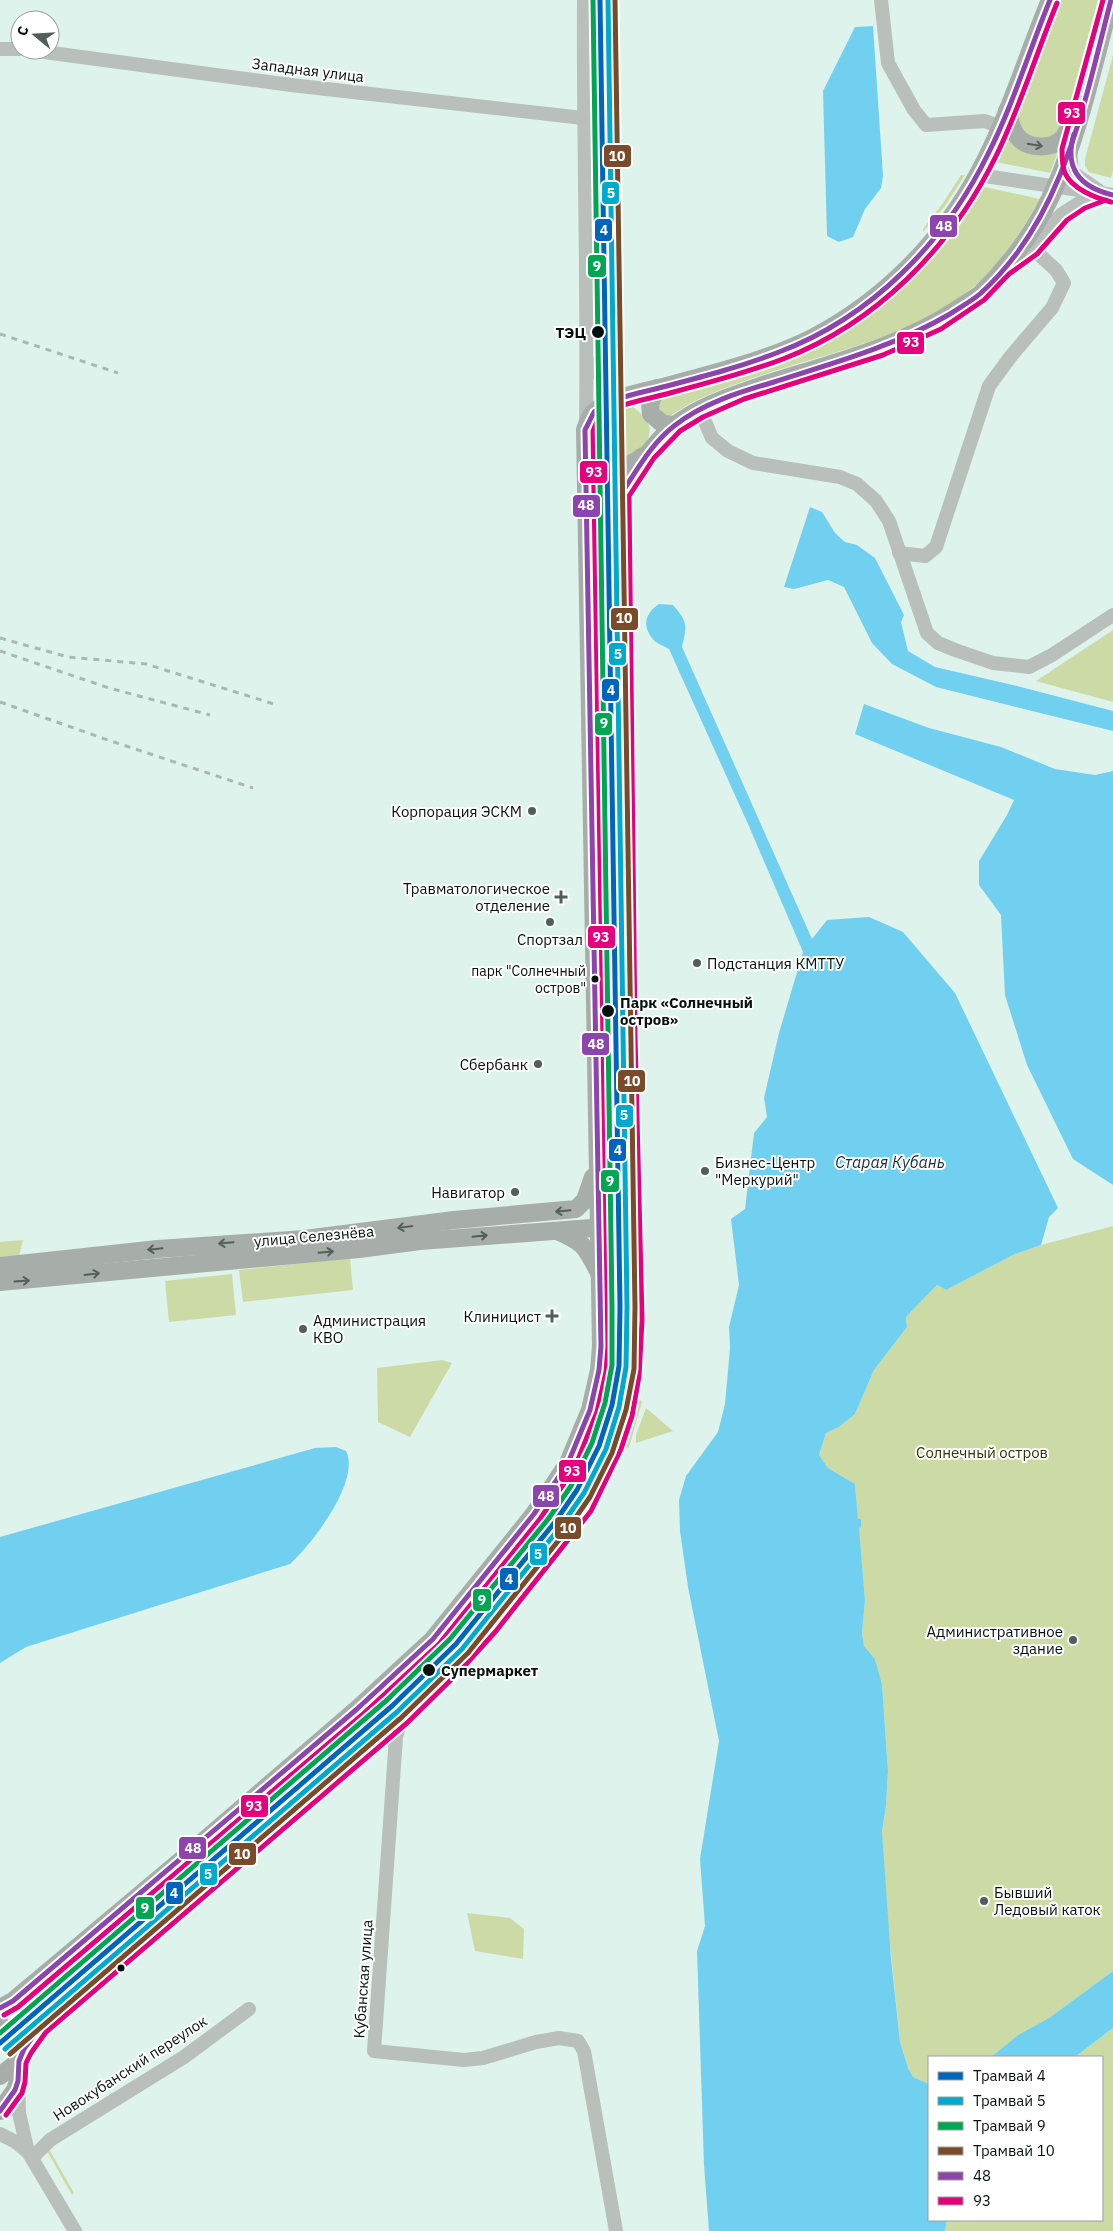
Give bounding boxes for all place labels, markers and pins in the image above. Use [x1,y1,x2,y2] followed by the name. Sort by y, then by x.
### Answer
[556,323,586,342] place label: ТЭЦ
[590,324,606,340] marker: ТЭЦ
[391,802,522,821] place label: Корпорация ЭСКМ
[526,805,538,817] marker: Корпорация ЭСКМ
[403,879,550,915] place label: Травматологическое отделение
[554,890,568,904] marker: Травматологическое отделение
[544,916,556,928] marker: Спортзал
[517,930,583,949] place label: Спортзал
[707,954,844,973] place label: Подстанция КМТТУ
[691,957,703,969] marker: Подстанция КМТТУ
[471,962,586,997] place label: парк "Солнечный остров"
[590,974,600,984] marker: парк "Солнечный остров"
[620,993,753,1029] place label: Парк «Солнечный остров»
[600,1003,616,1019] marker: Парк «Солнечный остров»
[460,1055,528,1074] place label: Сбербанк
[532,1058,544,1070] marker: Сбербанк
[715,1153,815,1189] place label: Бизнес-Центр "Меркурий"
[699,1165,711,1177] marker: Бизнес-Центр "Меркурий"
[431,1183,505,1202] place label: Навигатор
[509,1186,521,1198] marker: Навигатор
[464,1307,541,1326] place label: Клиницист
[545,1309,559,1323] marker: Клиницист
[313,1311,426,1347] place label: Администрация КВО
[297,1323,309,1335] marker: Администрация КВО
[926,1622,1063,1658] place label: Административное здание
[1067,1634,1079,1646] marker: Административное здание
[441,1661,539,1680] place label: Супермаркет
[421,1662,437,1678] marker: Супермаркет
[994,1883,1101,1919] place label: Бывший Ледовый каток
[978,1895,990,1907] marker: Бывший Ледовый каток
[116,1963,126,1973] unlabelled marker

